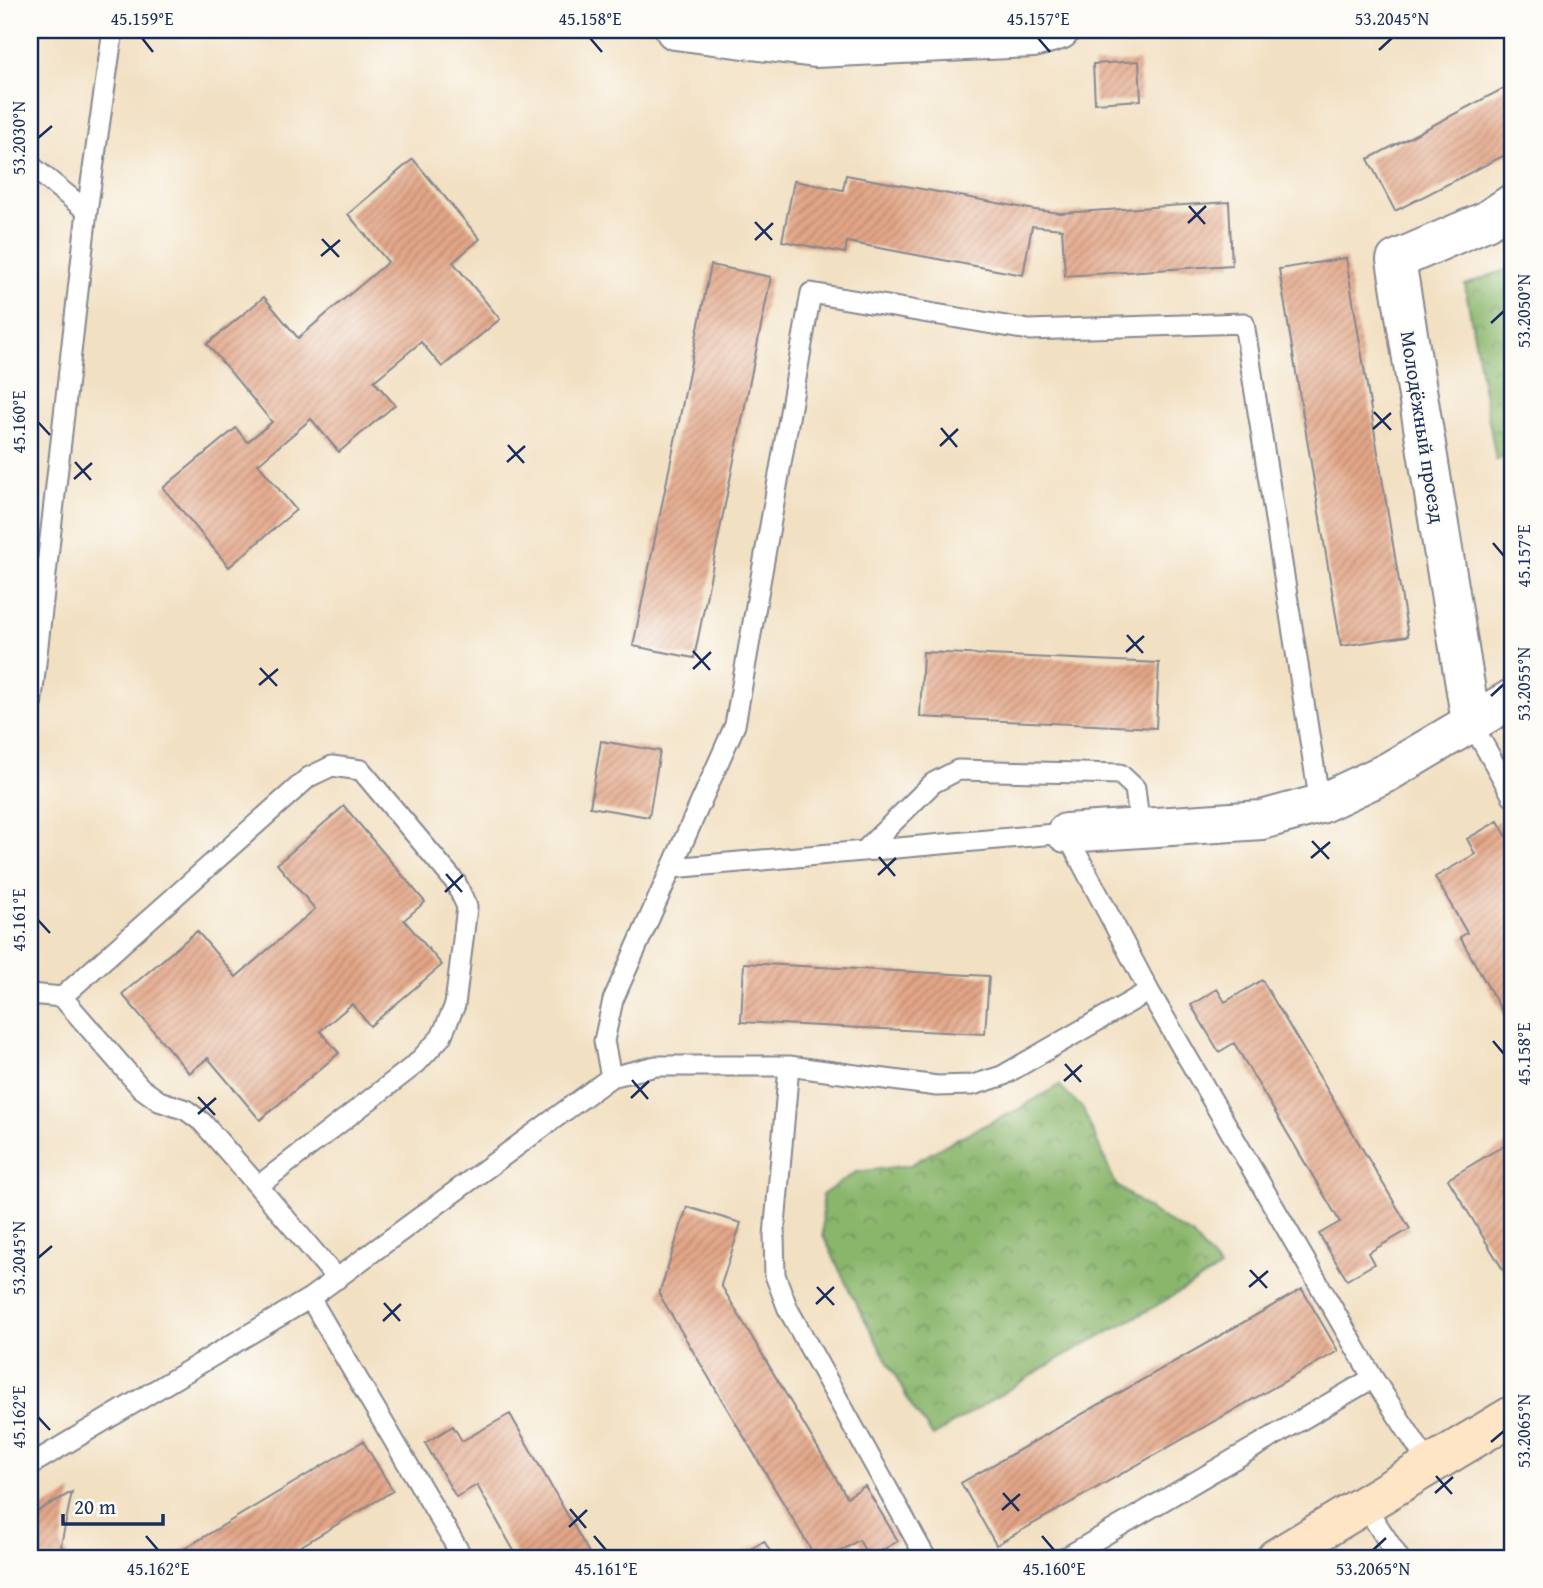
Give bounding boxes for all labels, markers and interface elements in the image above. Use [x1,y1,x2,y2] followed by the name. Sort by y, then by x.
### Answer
[110,5,174,32] text: 45.159°E
[558,5,622,32] text: 45.158°E
[1006,5,1070,32] text: 45.157°E
[1355,5,1430,32] text: 53.2045°N
[5,100,32,175] text: 53.2030°N
[1510,273,1537,348] text: 53.2050°N
[1392,329,1454,526] street label: Молодёжный проезд
[5,390,32,454] text: 45.160°E
[1510,524,1537,588] text: 45.157°E
[1510,646,1537,721] text: 53.2055°N
[5,888,32,952] text: 45.161°E
[1510,1022,1537,1086] text: 45.158°E
[5,1220,32,1295] text: 53.2045°N
[5,1385,32,1449] text: 45.162°E
[1510,1393,1537,1468] text: 53.2065°N
[63,1483,163,1527] scale bar
[74,1491,116,1522] text: 20 m
[126,1555,190,1582] text: 45.162°E
[574,1555,638,1582] text: 45.161°E
[1022,1555,1086,1582] text: 45.160°E
[1336,1555,1411,1582] text: 53.2065°N

